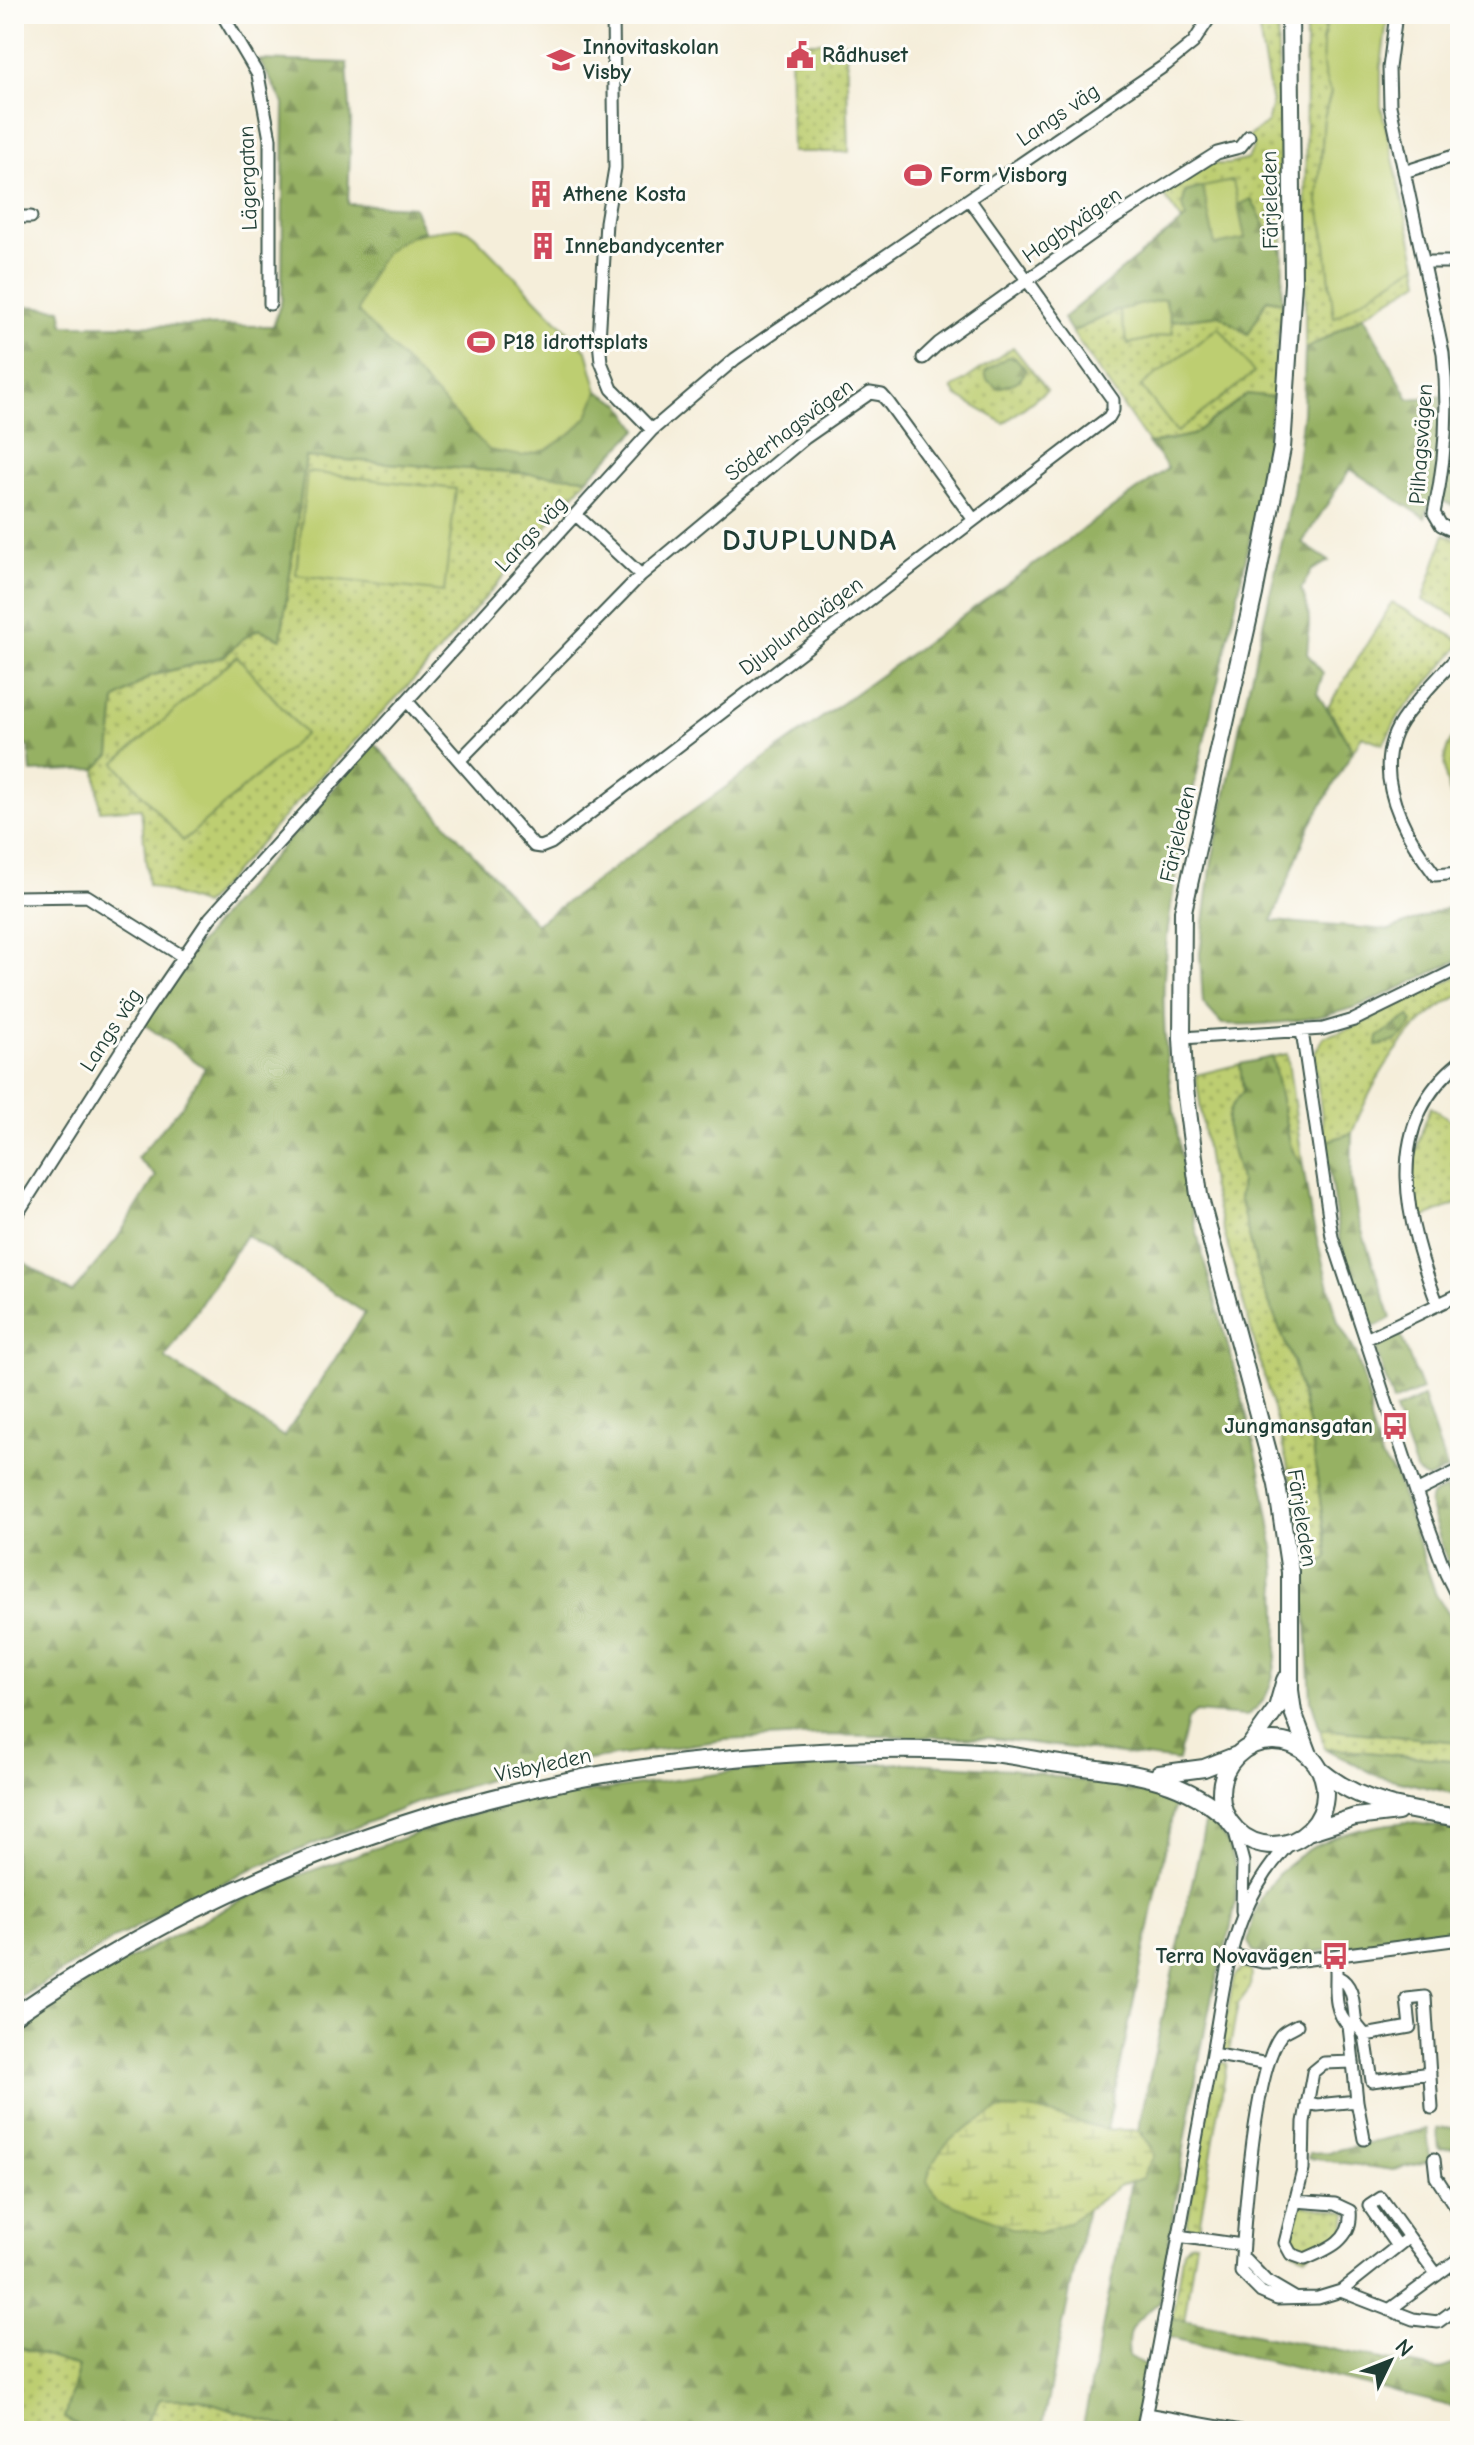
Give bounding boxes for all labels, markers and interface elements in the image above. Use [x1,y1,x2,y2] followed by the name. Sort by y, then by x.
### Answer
[583,34,719,85] place label: Innovitaskolan Visby
[785,40,815,70] public building icon: Rådhuset
[822,42,909,68] place label: Rådhuset
[546,45,576,75] school or university icon: Innovitaskolan Visby
[1012,78,1104,152] street label: Langs väg
[233,125,263,231] street label: Lägergatan
[1256,151,1284,249] street label: Färjeleden
[903,160,933,190] sports icon: Form Visborg
[940,162,1068,188] place label: Form Visborg
[526,179,556,209] building icon: Athene Kosta
[563,181,686,207] place label: Athene Kosta
[1017,181,1127,269] street label: Hagbyvägen
[528,231,558,261] building icon: Innebandycenter
[565,233,724,259] place label: Innebandycenter
[466,327,496,357] sports icon: P18 idrottsplats
[503,329,648,355] place label: P18 idrottsplats
[720,373,858,487] street label: Söderhagsvägen
[1404,383,1438,505] street label: Pilhagsvägen
[489,491,573,577] street label: Langs väg
[722,523,898,558] district label: DJUPLUNDA
[734,571,868,681] street label: Djuplundavägen
[1154,783,1202,885] street label: Färjeleden
[74,983,148,1077] street label: Langs väg
[1380,1411,1410,1441] bus stop icon: Jungmansgatan
[1224,1413,1373,1439] place label: Jungmansgatan
[1281,1467,1323,1569] street label: Färjeleden
[492,1742,594,1788] street label: Visbyleden
[1320,1941,1350,1971] bus stop icon: Terra Novavägen
[1156,1943,1313,1969] place label: Terra Novavägen
[1350,2321,1430,2401] north arrow
[1389,2334,1418,2362] text: N

